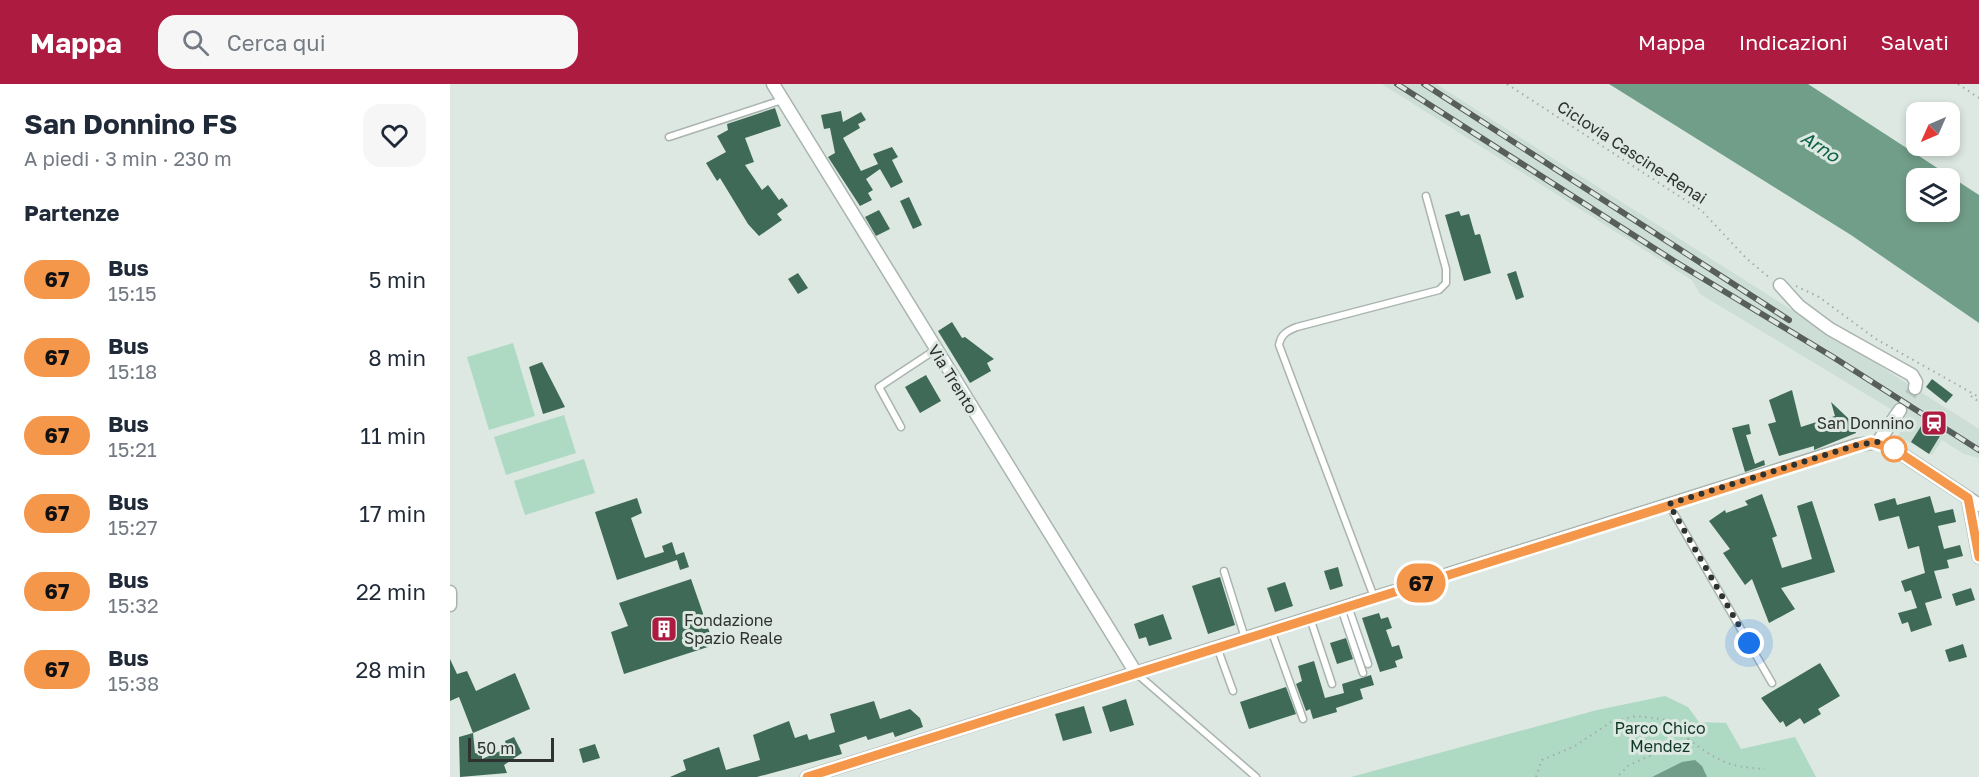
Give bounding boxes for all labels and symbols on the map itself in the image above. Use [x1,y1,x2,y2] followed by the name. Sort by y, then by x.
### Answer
[1554,96,1710,208] street label: Ciclovia Cascine-Renai
[1906,102,1960,156] north arrow
[1797,126,1845,167] water label: Arno
[924,341,982,417] street label: Via Trento
[1919,408,1949,438] station icon: San Donnino
[1817,413,1914,433] place label: San Donnino
[1881,436,1907,462] unlabelled marker
[1394,564,1448,602] line badge: 67
[684,610,782,648] place label: Fondazione Spazio Reale
[649,614,679,644] building icon: Fondazione Spazio Reale
[1734,628,1764,658] your location
[1614,718,1706,756] park label: Parco Chico Mendez
[468,735,554,762] scale bar

